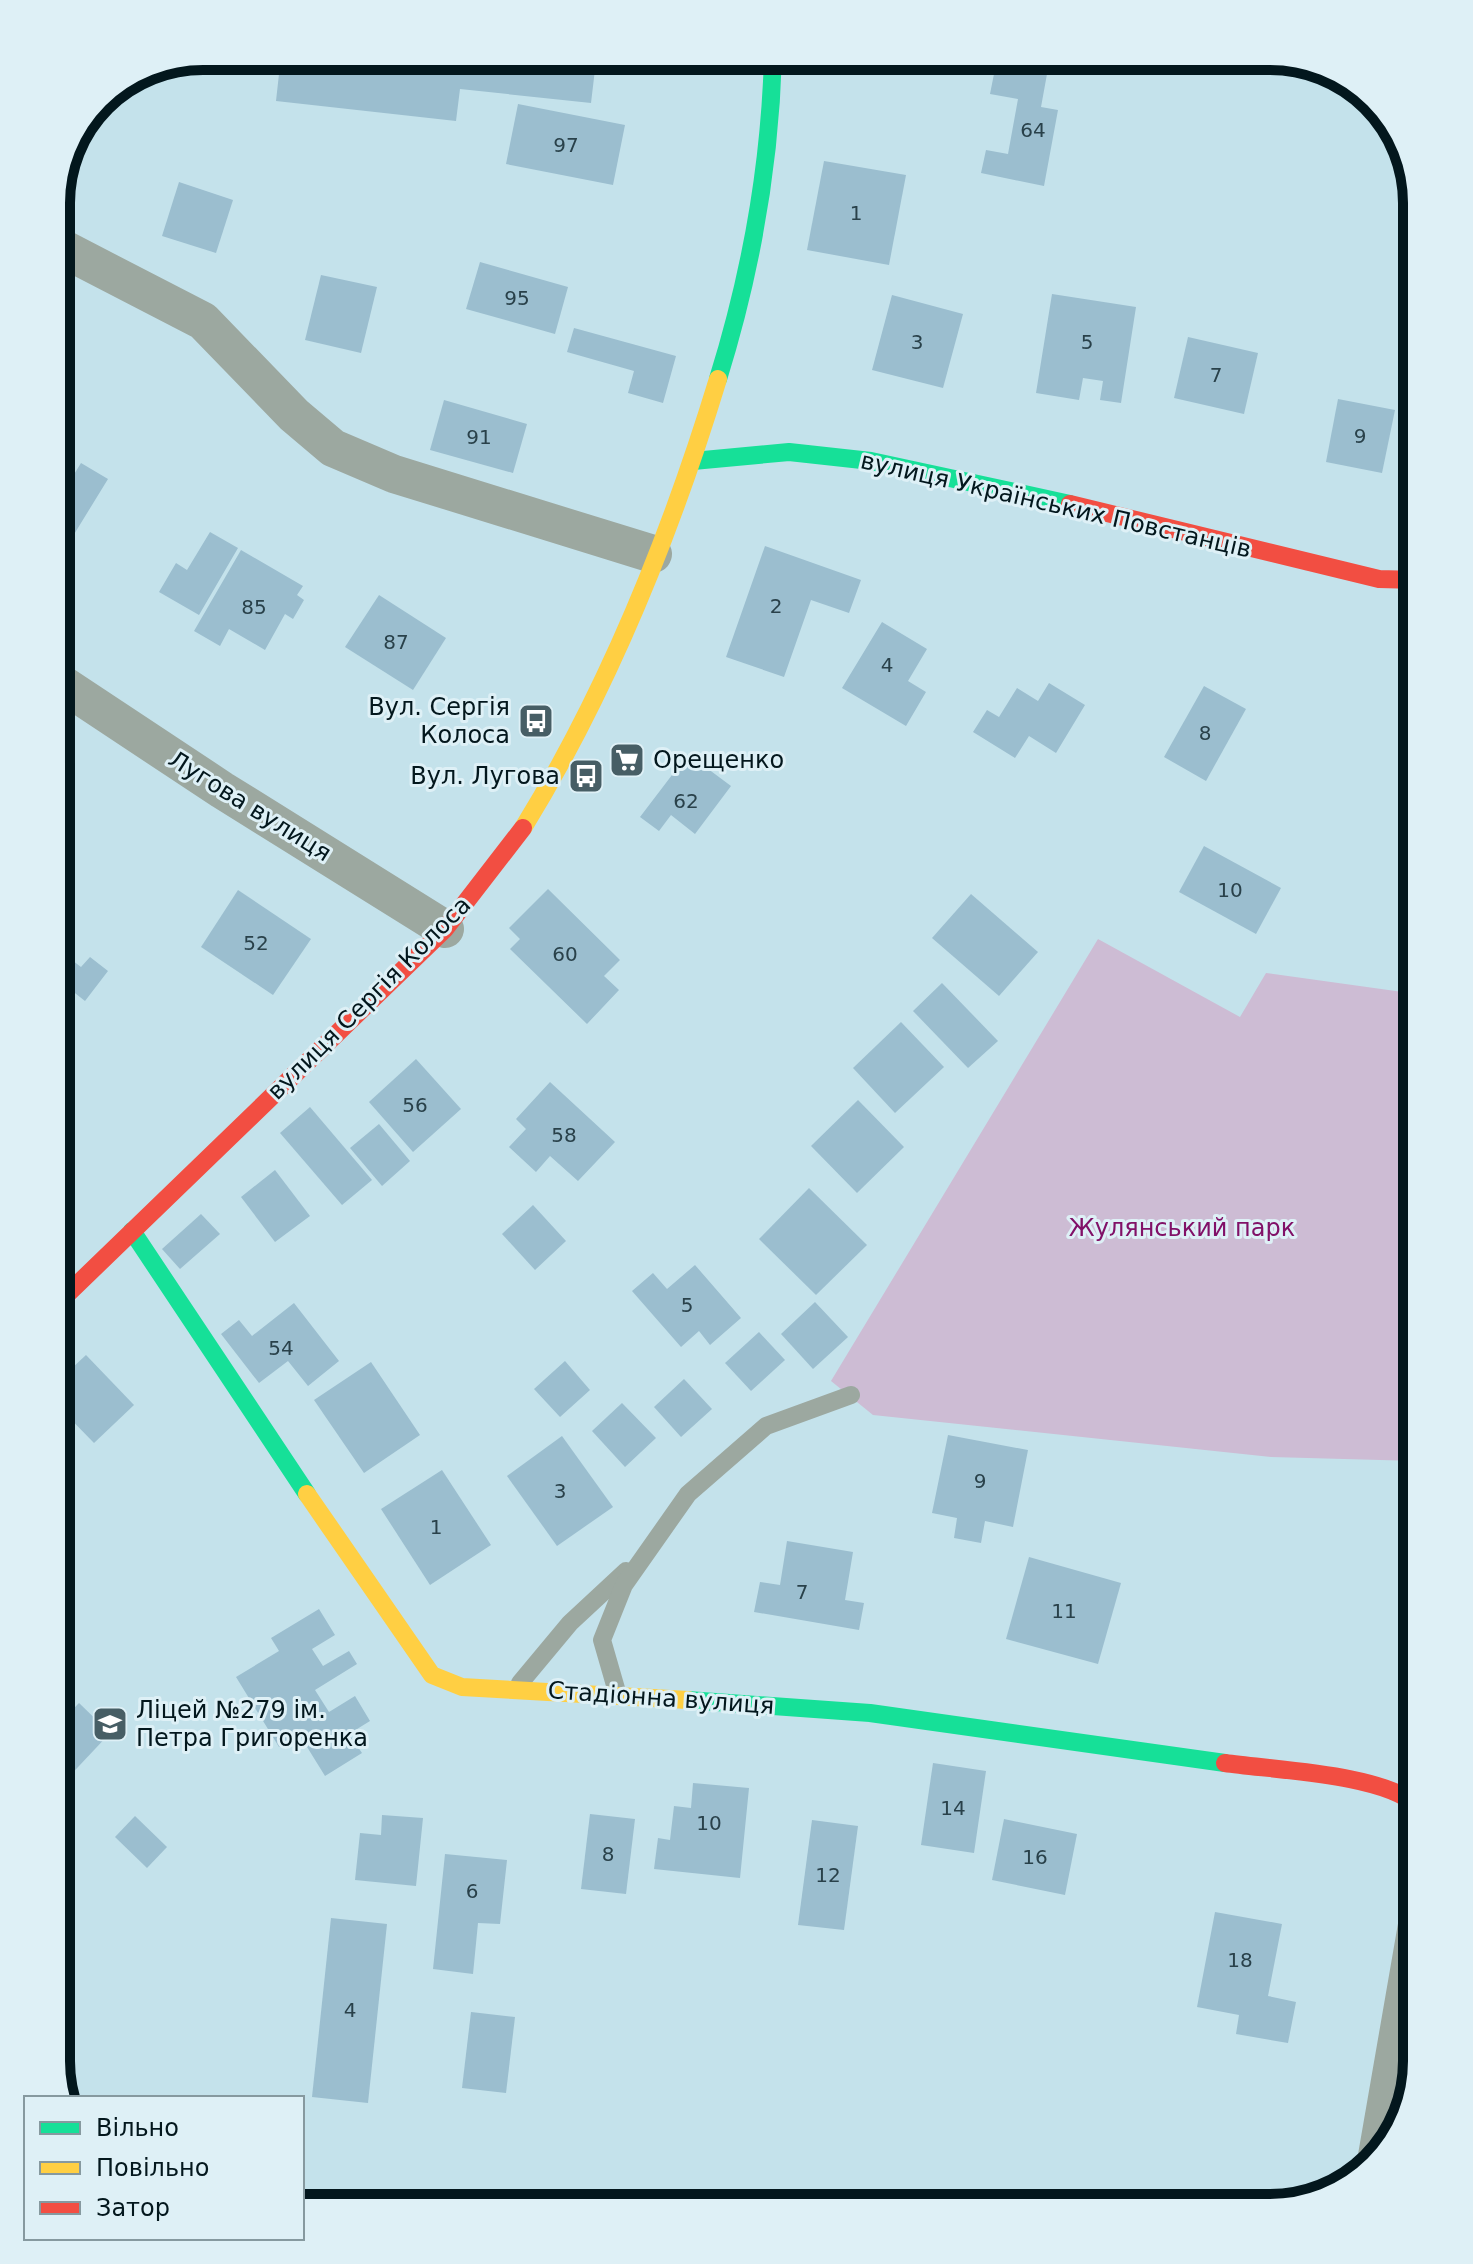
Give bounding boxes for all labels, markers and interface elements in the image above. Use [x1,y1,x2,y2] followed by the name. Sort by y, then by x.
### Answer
[1020,118,1046,142] house number: 64
[553,133,579,157] house number: 97
[850,201,862,225] house number: 1
[504,286,530,310] house number: 95
[911,330,923,354] house number: 3
[1081,330,1093,354] house number: 5
[1210,363,1222,387] house number: 7
[1354,424,1366,448] house number: 9
[466,425,492,449] house number: 91
[858,446,1254,564] street label: вулиця Українських Повстанців
[770,594,782,618] house number: 2
[241,595,267,619] house number: 85
[383,630,409,654] house number: 87
[881,653,893,677] house number: 4
[368,693,510,749] place label: Вул. Сергія Колоса
[517,702,555,740] bus stop icon: Вул. Сергія Колоса
[1199,721,1211,745] house number: 8
[608,741,646,779] supermarket icon: Орещенко
[164,745,336,867] street label: Лугова вулиця
[653,746,784,774] place label: Орещенко
[567,757,605,795] bus stop icon: Вул. Лугова
[410,762,560,790] place label: Вул. Лугова
[673,789,699,813] house number: 62
[1217,878,1243,902] house number: 10
[262,891,476,1105] street label: вулиця Сергія Колоса
[243,931,269,955] house number: 52
[552,942,578,966] house number: 60
[402,1093,428,1117] house number: 56
[551,1123,577,1147] house number: 58
[1069,1214,1295,1242] park label: Жулянський парк
[681,1293,693,1317] house number: 5
[268,1336,294,1360] house number: 54
[974,1469,986,1493] house number: 9
[554,1479,566,1503] house number: 3
[430,1515,442,1539] house number: 1
[796,1580,808,1604] house number: 7
[1051,1599,1077,1623] house number: 11
[547,1676,775,1720] street label: Стадіонна вулиця
[136,1696,368,1752] place label: Ліцей №279 ім. Петра Григоренка
[91,1705,129,1743] school or university icon: Ліцей №279 ім. Петра Григоренка
[940,1796,966,1820] house number: 14
[696,1811,722,1835] house number: 10
[602,1842,614,1866] house number: 8
[1022,1845,1048,1869] house number: 16
[815,1863,841,1887] house number: 12
[466,1879,478,1903] house number: 6
[1227,1948,1253,1972] house number: 18
[344,1998,356,2022] house number: 4
[24,2096,304,2240] legend
[96,2114,179,2142] text: Вільно
[96,2154,209,2182] text: Повільно
[96,2194,170,2222] text: Затор

